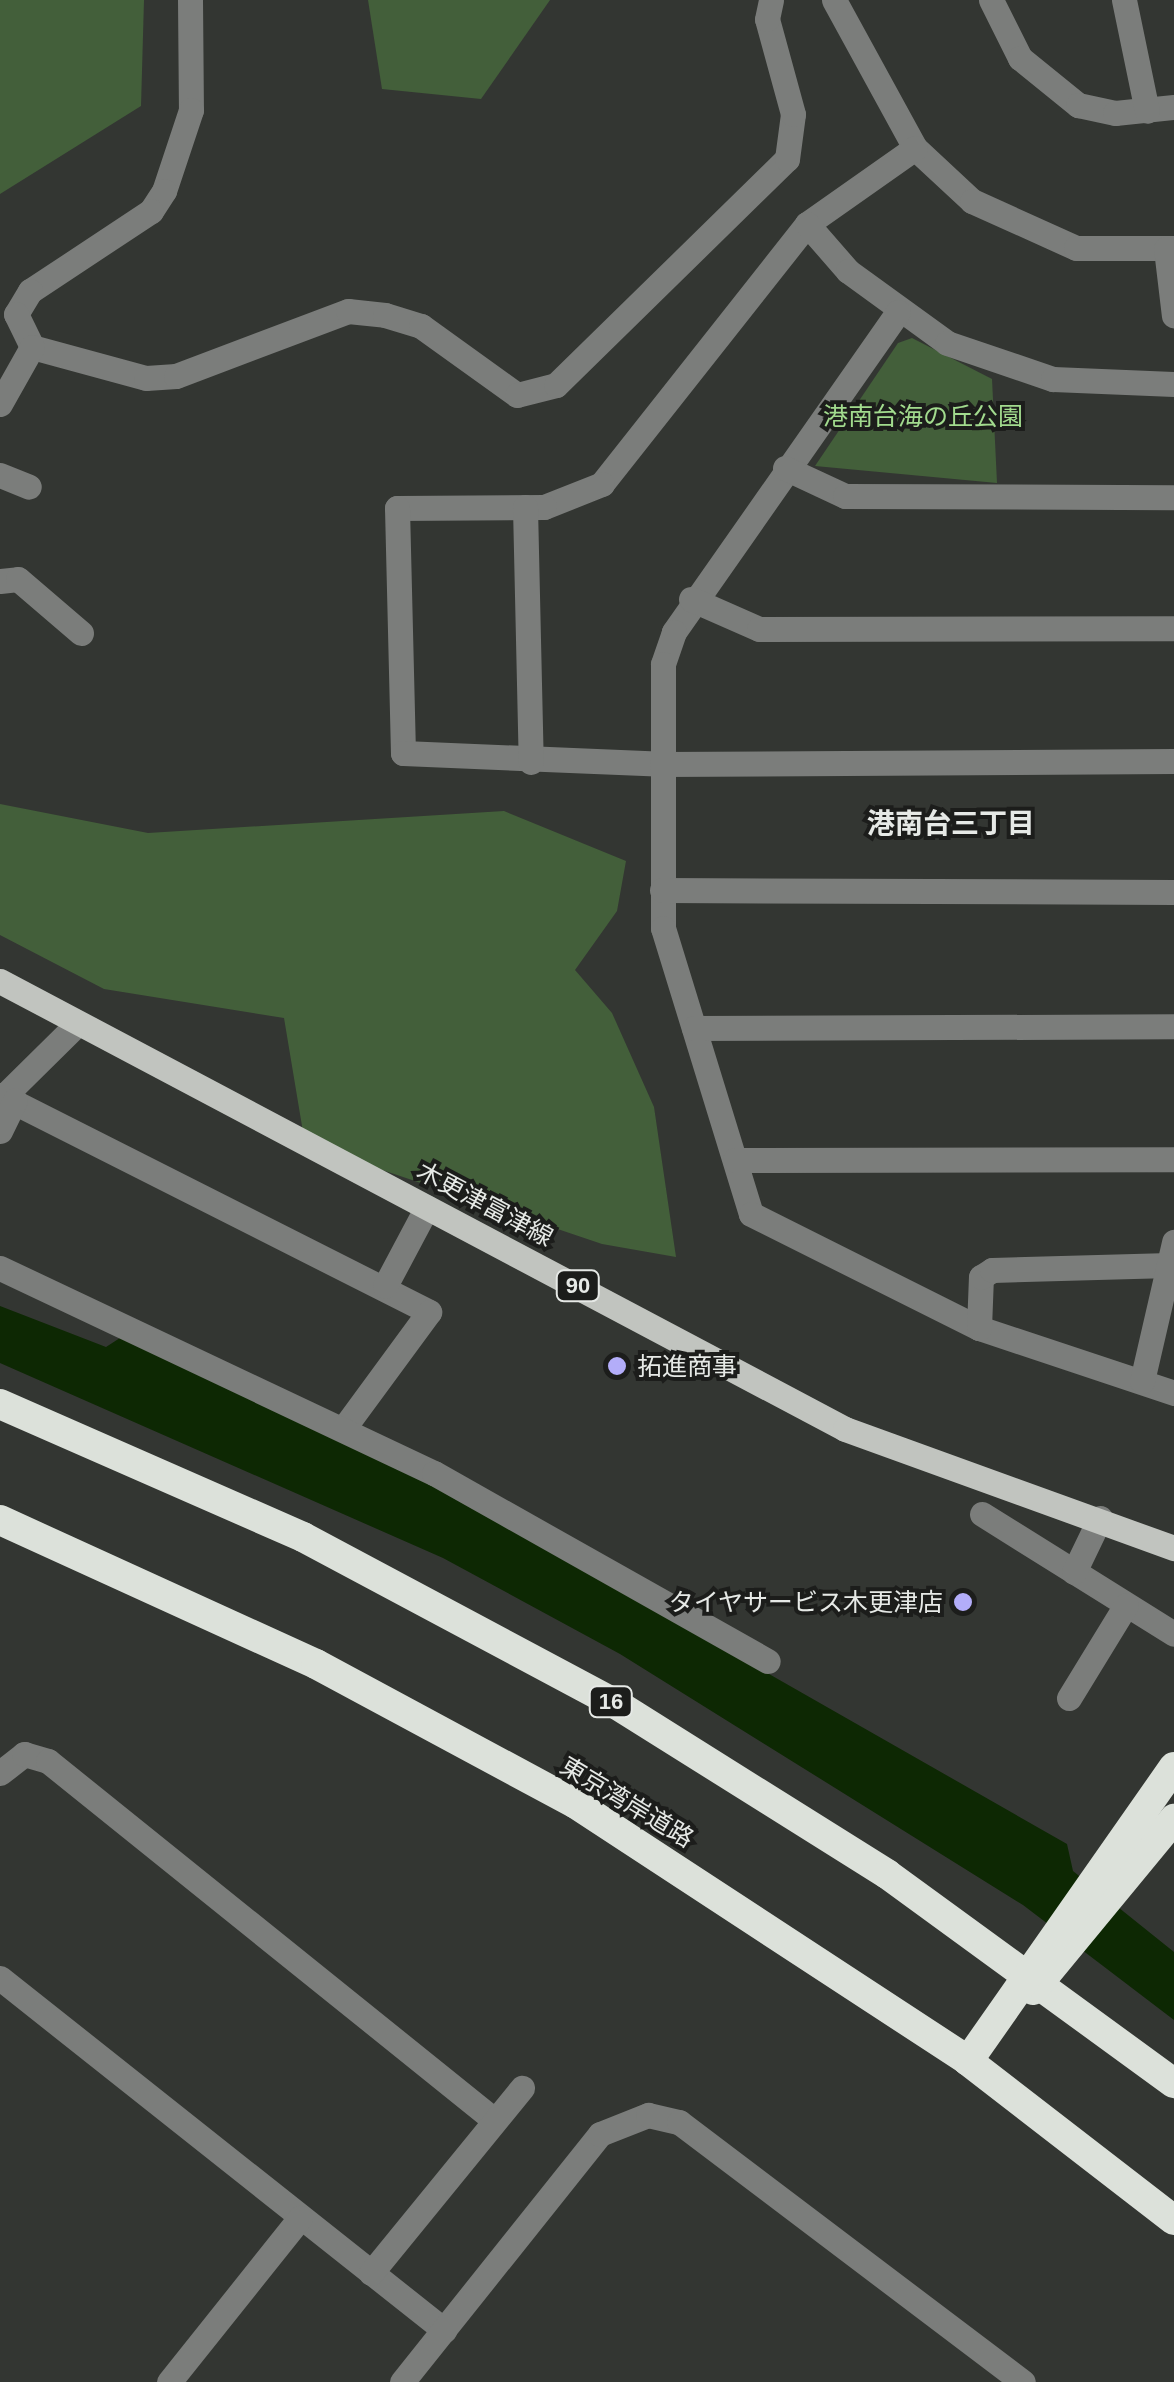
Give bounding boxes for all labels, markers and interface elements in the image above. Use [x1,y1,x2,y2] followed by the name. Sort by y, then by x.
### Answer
[823,401,1023,431] park label: 港南台海の丘公園
[867,807,1035,841] district label: 港南台三丁目
[412,1156,558,1252] street label: 木更津富津線
[556,1269,600,1303] road number: 90
[637,1351,737,1381] place label: 拓進商事
[606,1355,628,1377] marker: 拓進商事
[668,1587,943,1617] place label: タイヤサービス木更津店
[952,1591,974,1613] marker: タイヤサービス木更津店
[588,1685,634,1719] road number: 16
[555,1751,699,1853] street label: 東京湾岸道路

